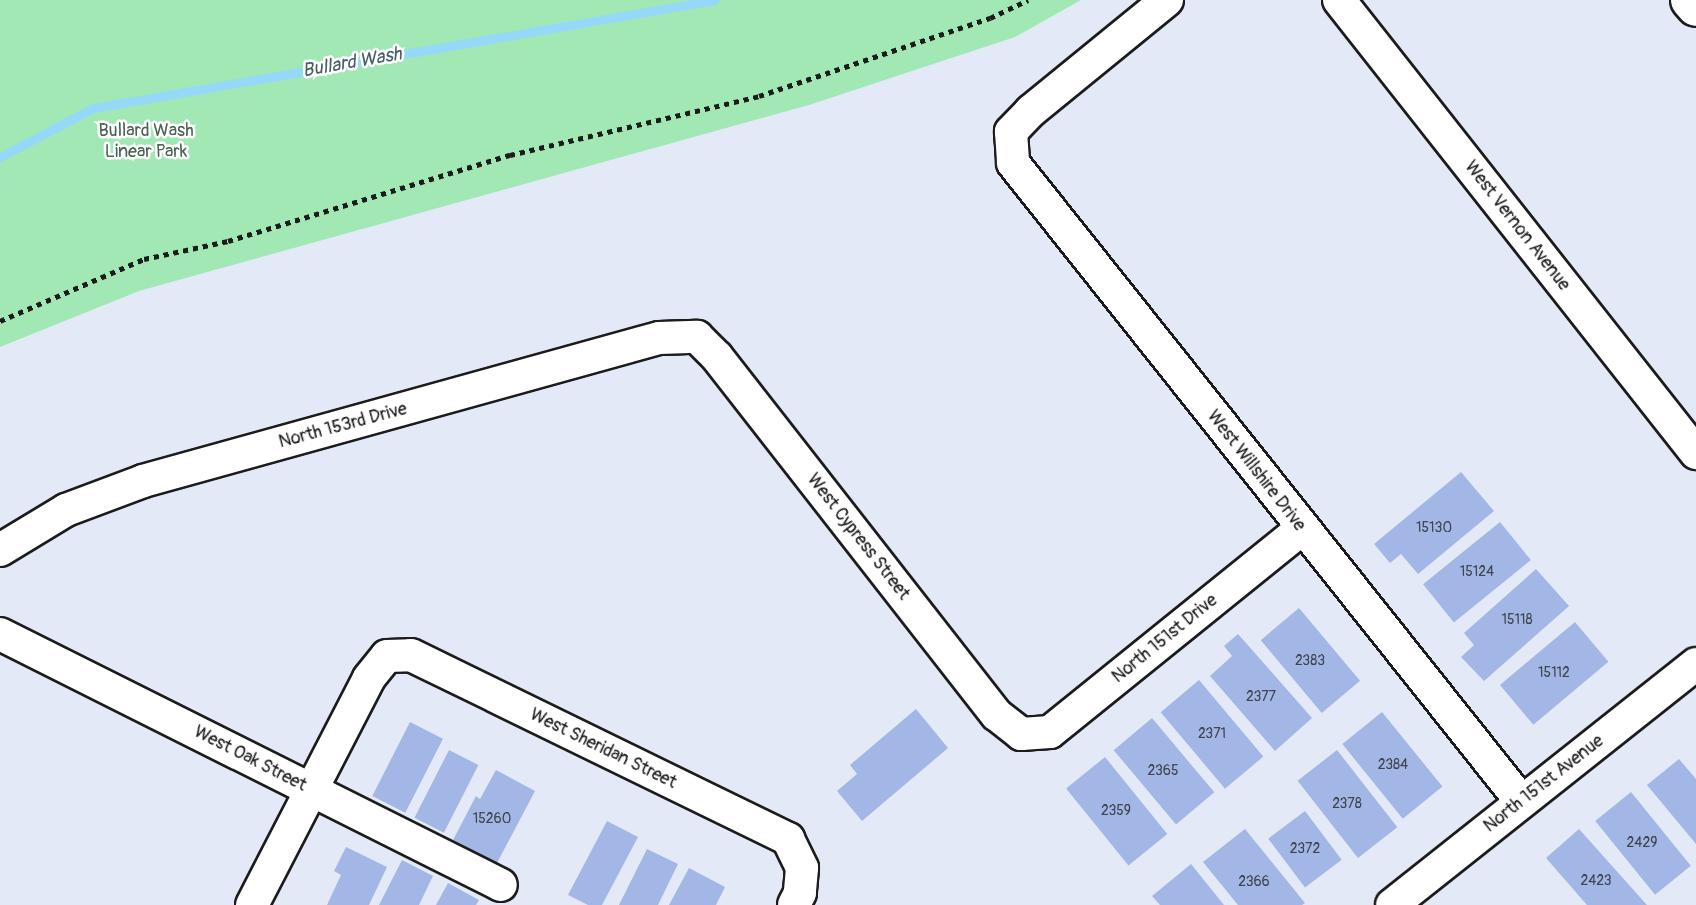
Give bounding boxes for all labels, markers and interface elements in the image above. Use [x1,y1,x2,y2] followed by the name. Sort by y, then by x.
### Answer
[301,43,403,83] water label: Bullard Wash
[98,121,194,164] park label: Bullard Wash Linear Park
[1460,157,1574,295] street label: West Vernon Avenue
[276,398,410,454] street label: North 153rd Drive
[1202,406,1310,536] street label: West Willshire Drive
[802,469,914,605] street label: West Cypress Street
[1416,520,1452,536] house number: 15130
[1460,564,1494,580] house number: 15124
[1108,590,1222,688] street label: North 151st Drive
[1501,612,1533,628] house number: 15118
[1295,653,1325,669] house number: 2383
[1538,665,1570,681] house number: 15112
[1246,689,1276,705] house number: 2377
[526,704,680,794] street label: West Sheridan Street
[190,721,310,797] street label: West Oak Street
[1198,726,1226,742] house number: 2371
[1480,730,1608,838] street label: North 151st Avenue
[1378,757,1408,773] house number: 2384
[1148,763,1178,779] house number: 2365
[1332,796,1362,812] house number: 2378
[1101,803,1131,819] house number: 2359
[473,811,511,827] house number: 15260
[1627,835,1657,851] house number: 2429
[1290,841,1320,857] house number: 2372
[1580,873,1612,889] house number: 2423
[1238,874,1270,890] house number: 2366

